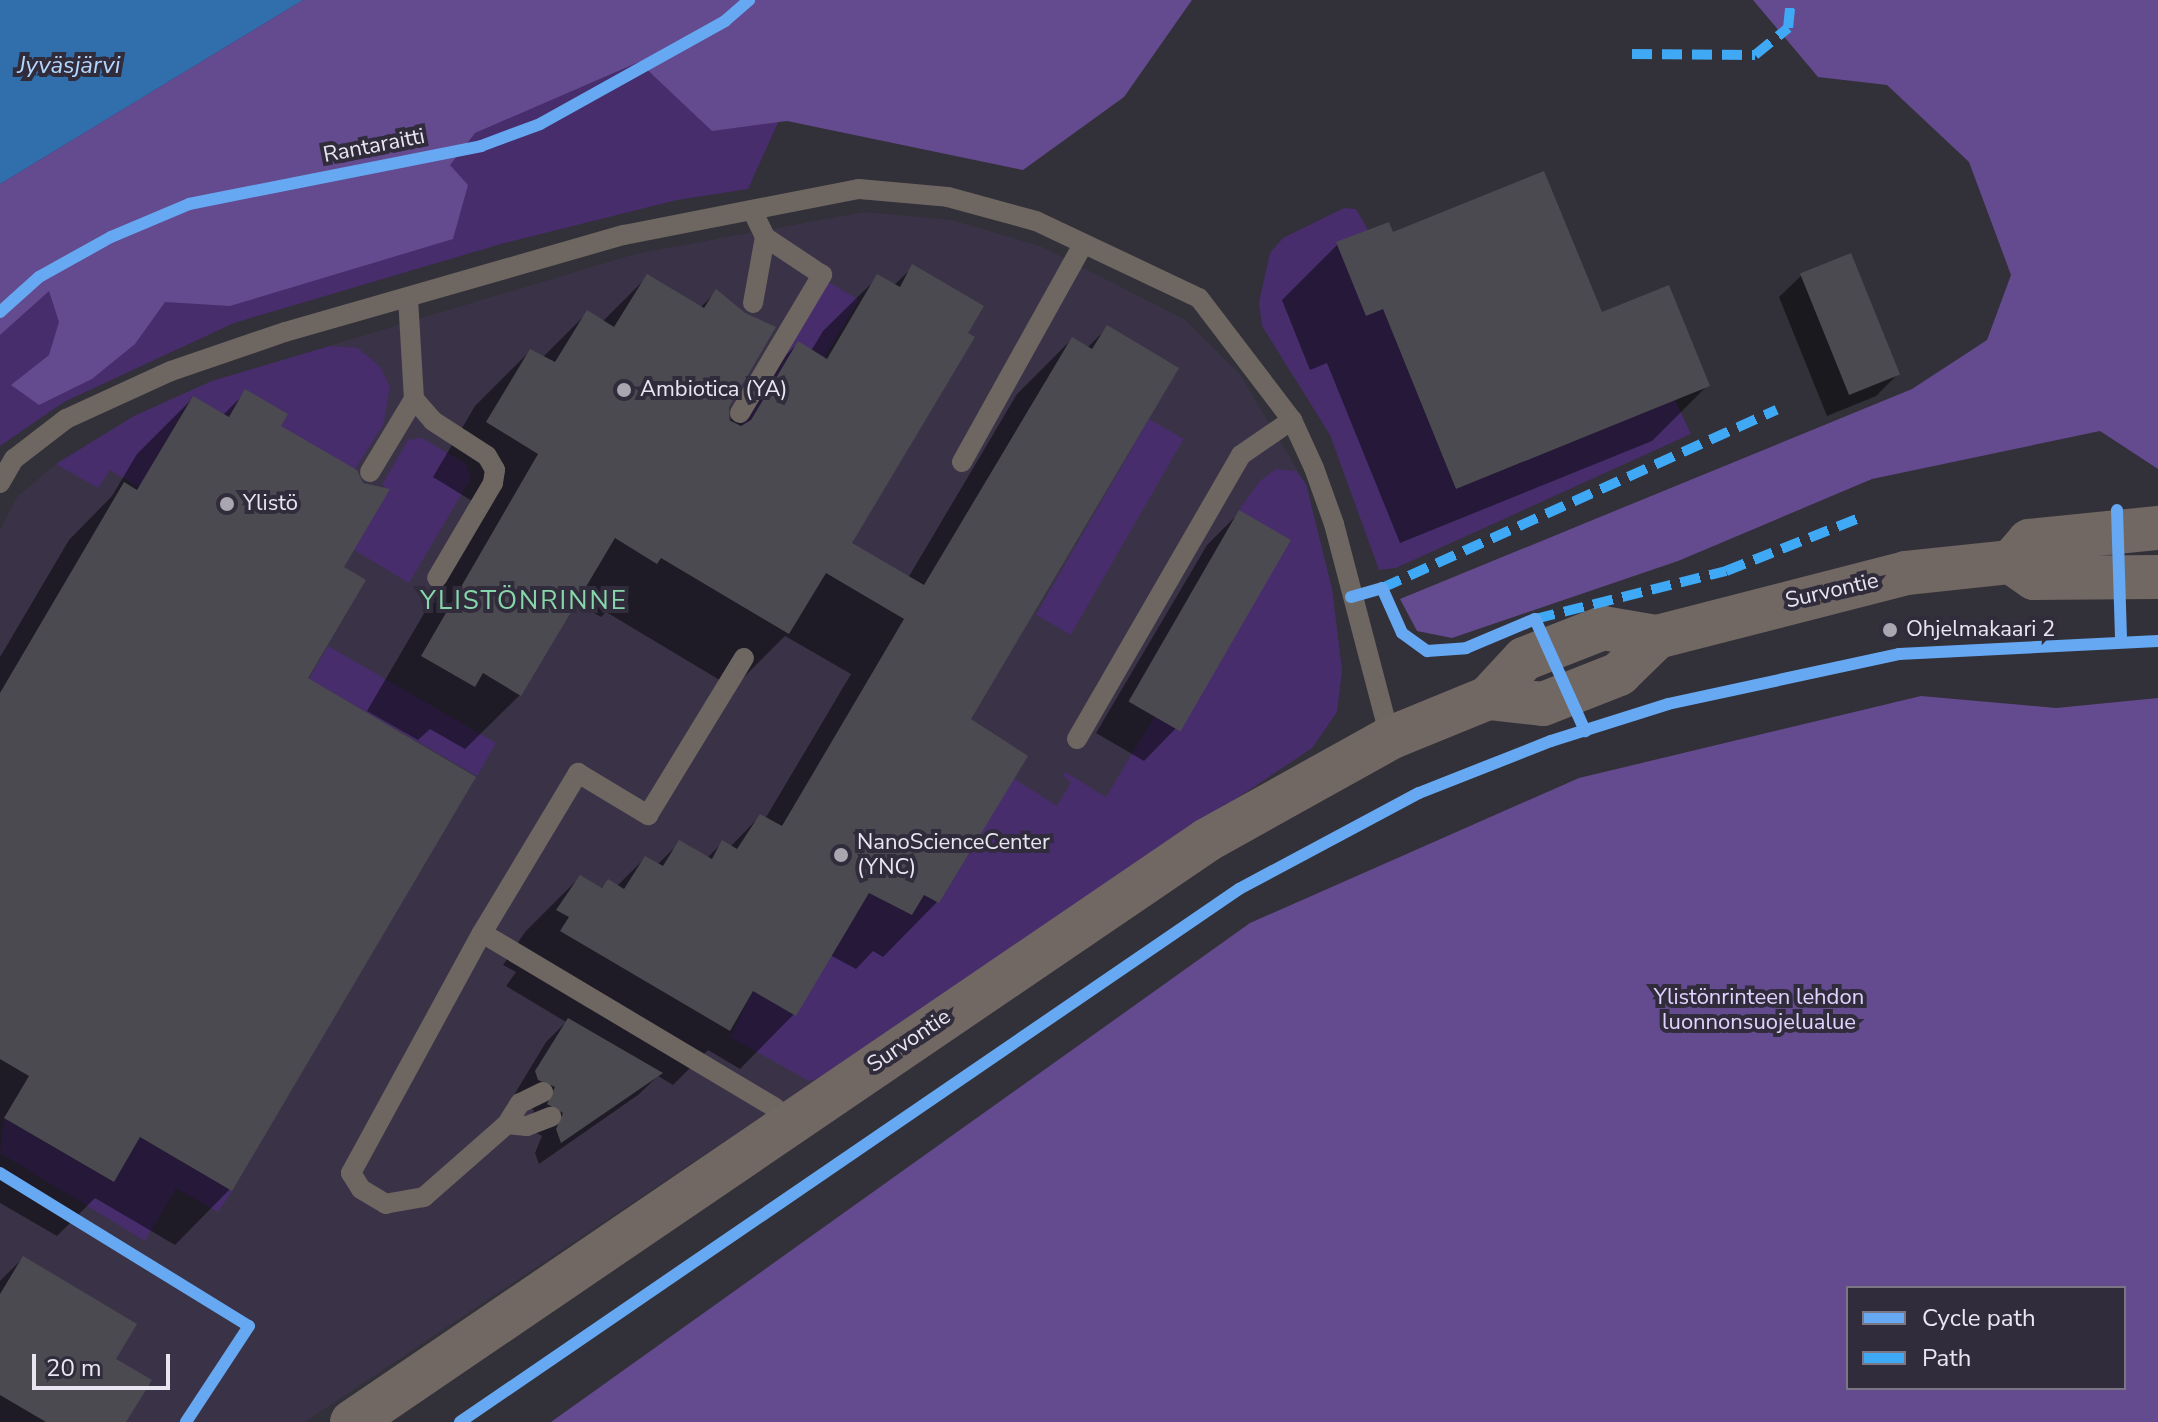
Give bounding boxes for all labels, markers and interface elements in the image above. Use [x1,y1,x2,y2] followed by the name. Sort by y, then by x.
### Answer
[18,52,120,80] water label: Jyväsjärvi
[321,123,427,169] street label: Rantaraitti
[640,377,788,403] place label: Ambiotica (YA)
[615,381,633,399] marker: Ambiotica (YA)
[243,491,298,517] place label: Ylistö
[218,495,236,513] marker: Ylistö
[1783,567,1881,615] street label: Survontie
[420,585,628,617] district label: YLISTÖNRINNE
[1906,617,2055,643] place label: Ohjelmakaari 2
[1881,621,1899,639] marker: Ohjelmakaari 2
[857,829,1050,880] place label: NanoScienceCenter (YNC)
[832,846,850,864] marker: NanoScienceCenter (YNC)
[1654,984,1864,1036] park label: Ylistönrinteen lehdon luonnonsuojelualue
[862,1004,956,1078] street label: Survontie
[1846,1286,2126,1390] legend
[1922,1302,2036,1334] text: Cycle path
[36,1338,174,1388] scale bar
[1922,1342,1971,1374] text: Path
[46,1352,102,1384] text: 20 m

